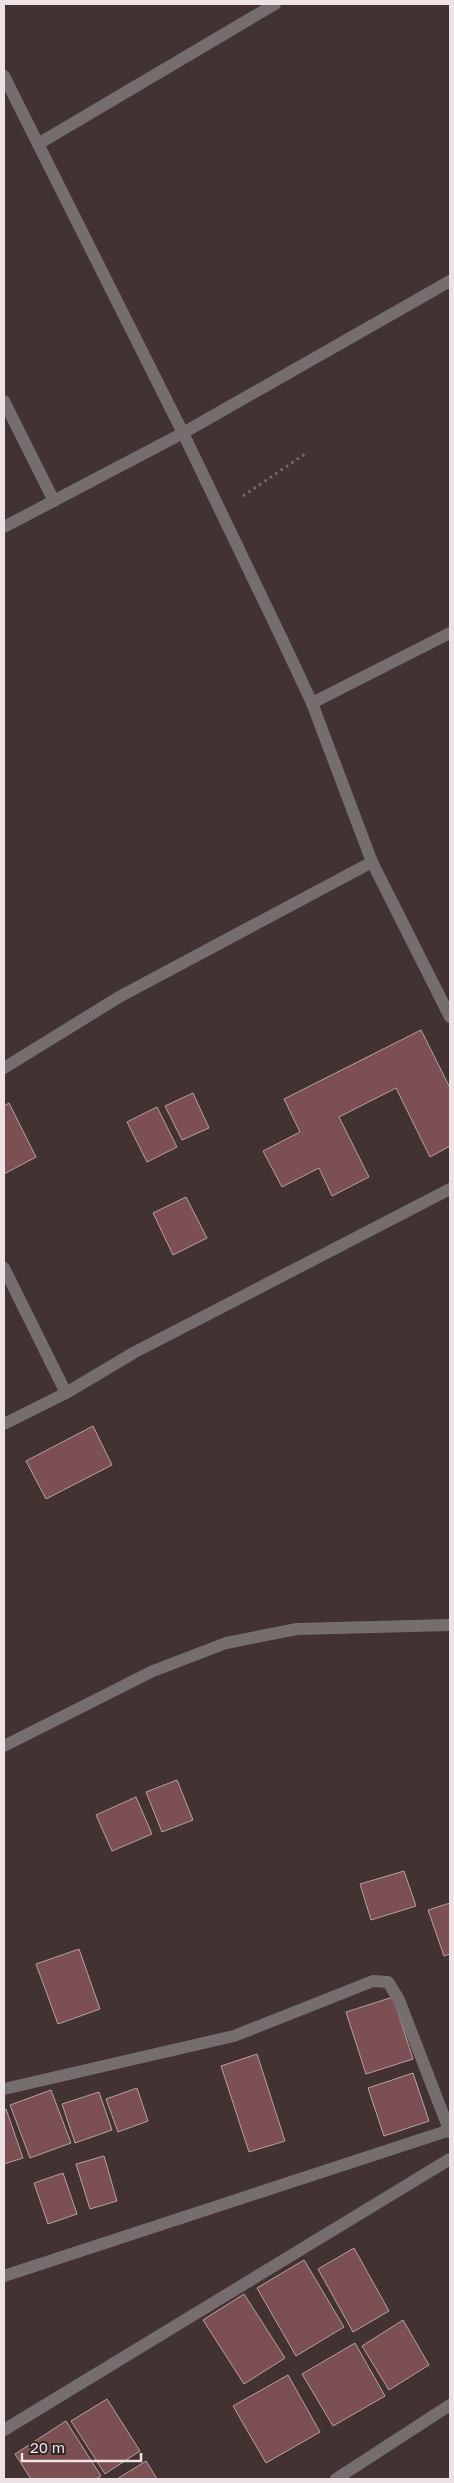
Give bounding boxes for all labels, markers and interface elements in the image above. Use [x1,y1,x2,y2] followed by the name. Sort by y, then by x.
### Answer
[22,2430,141,2462] scale bar
[30,2438,65,2456] text: 20 m

